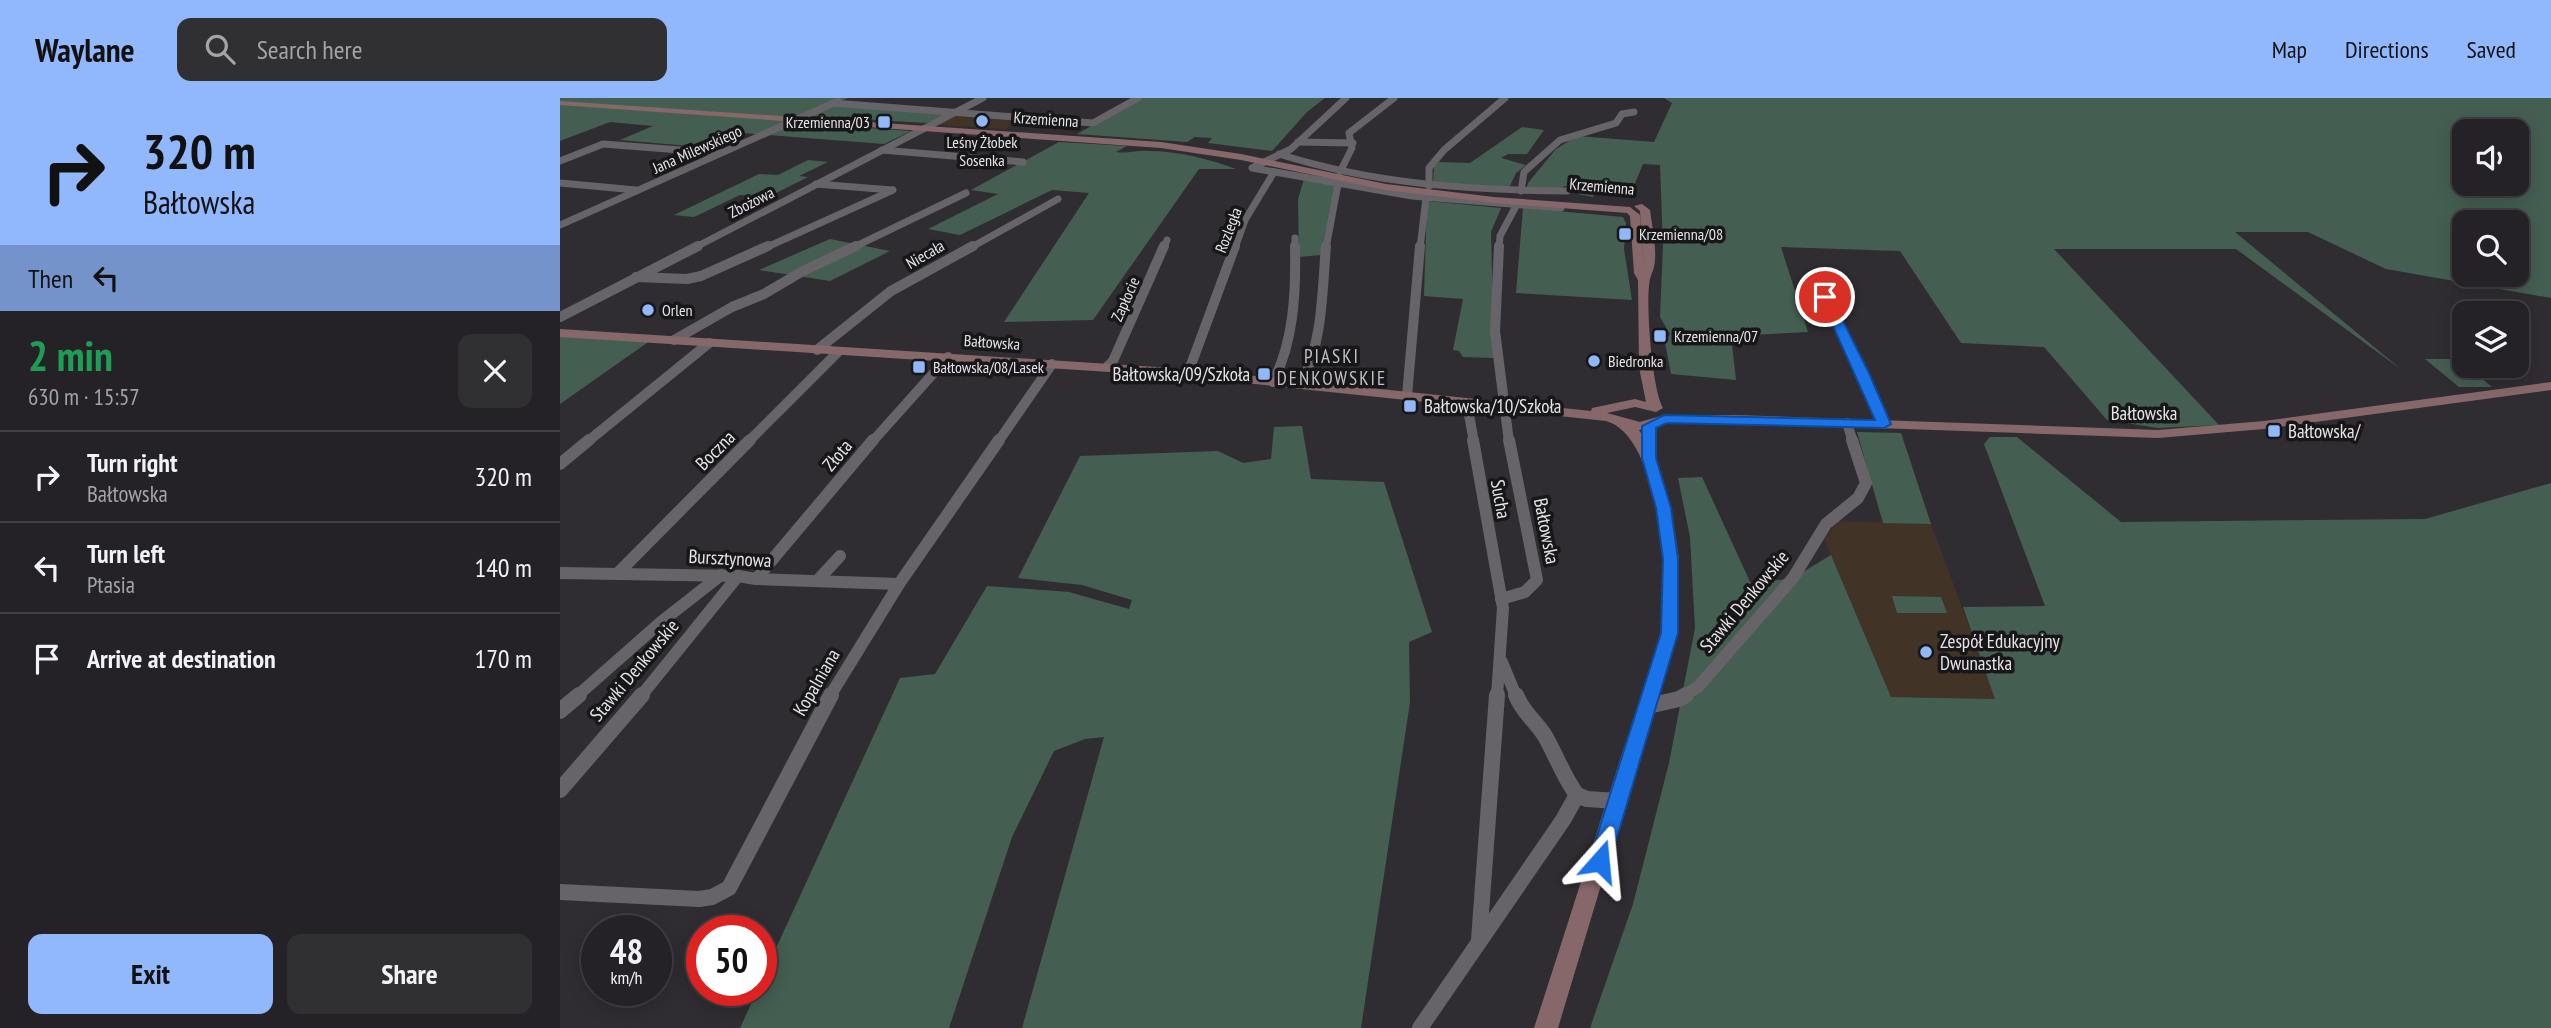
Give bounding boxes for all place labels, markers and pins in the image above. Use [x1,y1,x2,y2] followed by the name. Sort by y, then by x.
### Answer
[786,112,870,132] place label: Krzemienna/03
[974,113,990,129] marker: Leśny Żłobek Sosenka
[876,114,892,130] marker: Krzemienna/03
[946,132,1018,170] place label: Leśny Żłobek Sosenka
[1639,224,1723,244] place label: Krzemienna/08
[1617,226,1633,242] marker: Krzemienna/08
[1795,267,1855,327] pin
[662,300,693,320] place label: Orlen
[640,302,656,318] marker: Orlen
[1674,326,1758,346] place label: Krzemienna/07
[1652,328,1668,344] marker: Krzemienna/07
[1608,351,1663,371] place label: Biedronka
[1586,353,1602,369] marker: Biedronka
[933,357,1045,377] place label: Bałtowska/08/Lasek
[911,359,927,375] marker: Bałtowska/08/Lasek
[1113,362,1250,386] place label: Bałtowska/09/Szkoła
[1256,366,1272,382] marker: Bałtowska/09/Szkoła
[1424,394,1561,418] place label: Bałtowska/10/Szkoła
[1402,398,1418,414] marker: Bałtowska/10/Szkoła
[2288,419,2362,443] place label: Bałtowska/
[2266,423,2282,439] marker: Bałtowska/
[1940,629,2061,675] place label: Zespół Edukacyjny Dwunastka
[1918,644,1934,660] marker: Zespół Edukacyjny Dwunastka

